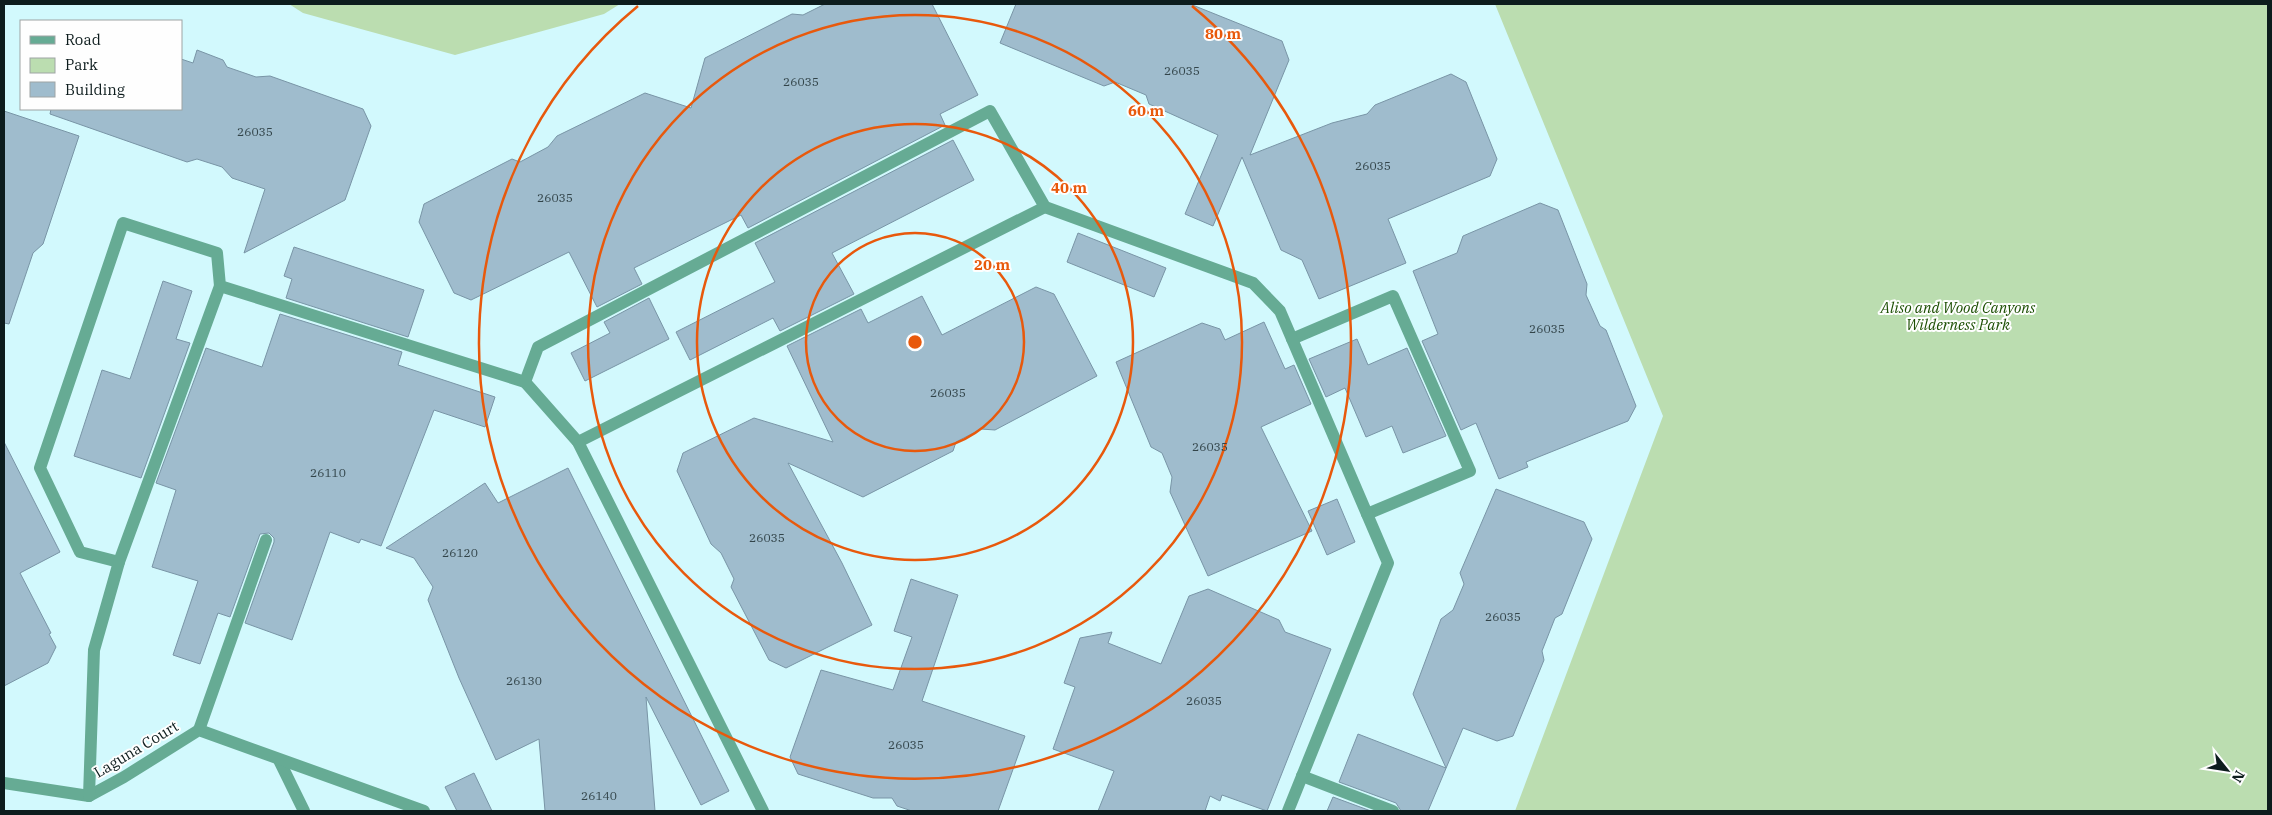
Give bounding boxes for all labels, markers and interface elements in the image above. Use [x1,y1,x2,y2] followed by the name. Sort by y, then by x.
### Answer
[20,20,182,110] legend
[1205,24,1241,43] text: 80 m
[65,30,101,49] text: Road
[65,55,98,74] text: Park
[1164,63,1200,78] house number: 26035
[783,74,819,89] house number: 26035
[65,80,125,99] text: Building
[1128,101,1164,120] text: 60 m
[237,124,273,139] house number: 26035
[1355,158,1391,173] house number: 26035
[1051,178,1087,197] text: 40 m
[537,190,573,205] house number: 26035
[974,255,1010,274] text: 20 m
[1880,298,2036,334] park label: Aliso and Wood Canyons Wilderness Park
[1529,321,1565,336] house number: 26035
[906,333,924,351] centre of rings
[930,385,966,400] house number: 26035
[1192,439,1228,454] house number: 26035
[310,465,346,480] house number: 26110
[749,530,785,545] house number: 26035
[442,545,478,560] house number: 26120
[1485,609,1521,624] house number: 26035
[506,673,542,688] house number: 26130
[1186,693,1222,708] house number: 26035
[90,716,182,782] street label: Laguna Court
[888,737,924,752] house number: 26035
[2202,745,2252,795] north arrow
[2228,767,2249,786] text: N
[581,788,617,803] house number: 26140

